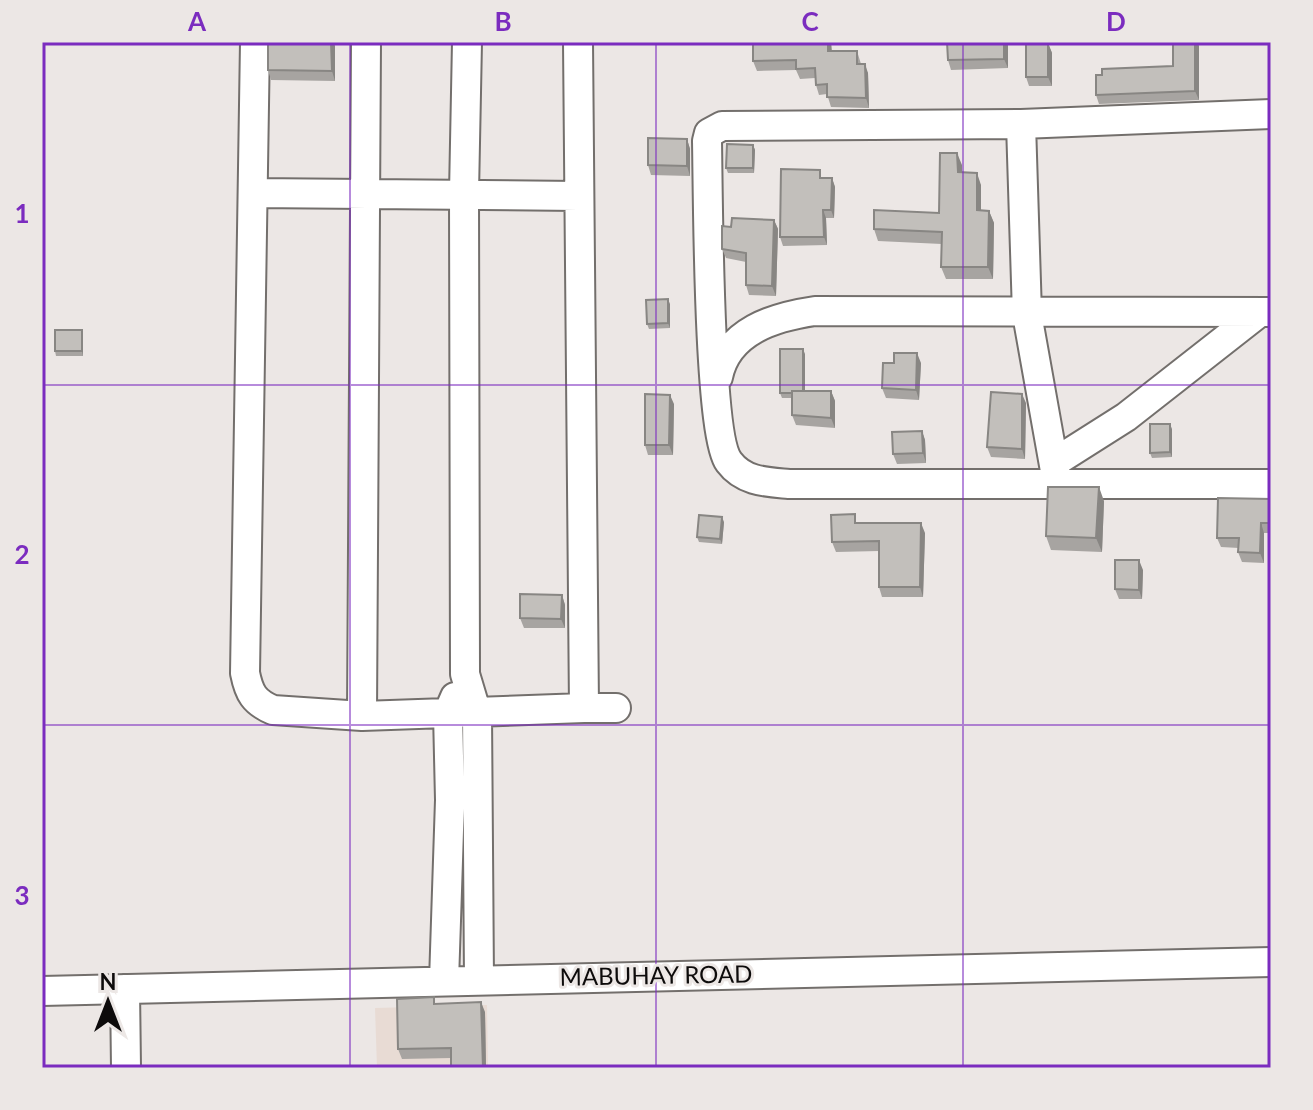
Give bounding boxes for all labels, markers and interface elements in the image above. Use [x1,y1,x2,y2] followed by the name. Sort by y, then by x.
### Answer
[187,5,207,37] text: A
[494,5,512,37] text: B
[801,5,819,37] text: C
[1106,5,1126,37] text: D
[14,197,30,229] text: 1
[14,538,30,570] text: 2
[14,879,30,911] text: 3
[559,958,753,991] street label: MABUHAY ROAD
[68,962,148,1042] north arrow
[100,968,116,995] text: N

